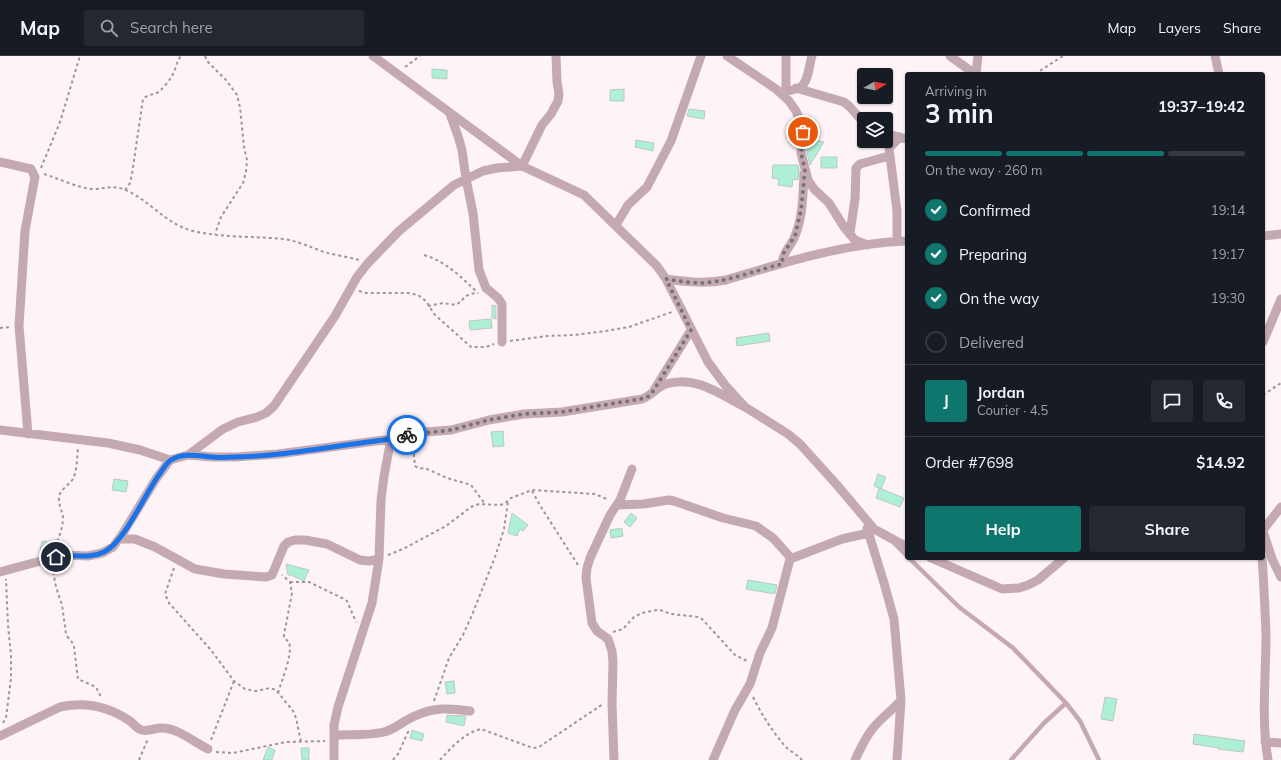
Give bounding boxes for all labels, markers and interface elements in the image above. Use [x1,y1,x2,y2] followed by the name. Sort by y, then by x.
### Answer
[84,10,364,46] search box
[20,16,60,40] text: Map
[98,17,120,39] icon: search
[130,18,213,37] text: Search here
[1107,19,1136,37] text: Map
[1158,19,1201,37] text: Layers
[1223,19,1261,37] text: Share
[857,68,893,104] north arrow
[857,68,893,148] map controls
[925,83,987,99] text: Arriving in
[925,97,994,130] text: 3 min
[1158,97,1245,116] text: 19:37–19:42
[857,112,893,148] button: layers
[786,115,820,149] pin
[792,121,814,143] icon: bag
[925,162,1042,178] text: On the way · 260 m
[925,199,947,221] icon: check
[959,201,1030,220] text: Confirmed
[1211,202,1245,218] text: 19:14
[925,243,947,265] icon: check
[959,245,1027,264] text: Preparing
[1211,246,1245,262] text: 19:17
[925,287,947,309] icon: check
[959,289,1039,308] text: On the way
[1211,290,1245,306] text: 19:30
[959,333,1024,352] text: Delivered
[1151,380,1193,422] button: chat
[1203,380,1245,422] button: phone
[977,383,1025,402] text: Jordan
[943,391,949,410] text: J
[977,402,1048,418] text: Courier · 4.5
[387,415,427,455] courier
[396,424,418,446] icon: bike
[925,453,1013,472] text: Order #7698
[1196,453,1245,472] text: $14.92
[925,506,1081,552] button: Help
[1089,506,1245,552] button: Share
[39,540,73,574] pin
[45,546,67,568] icon: home

